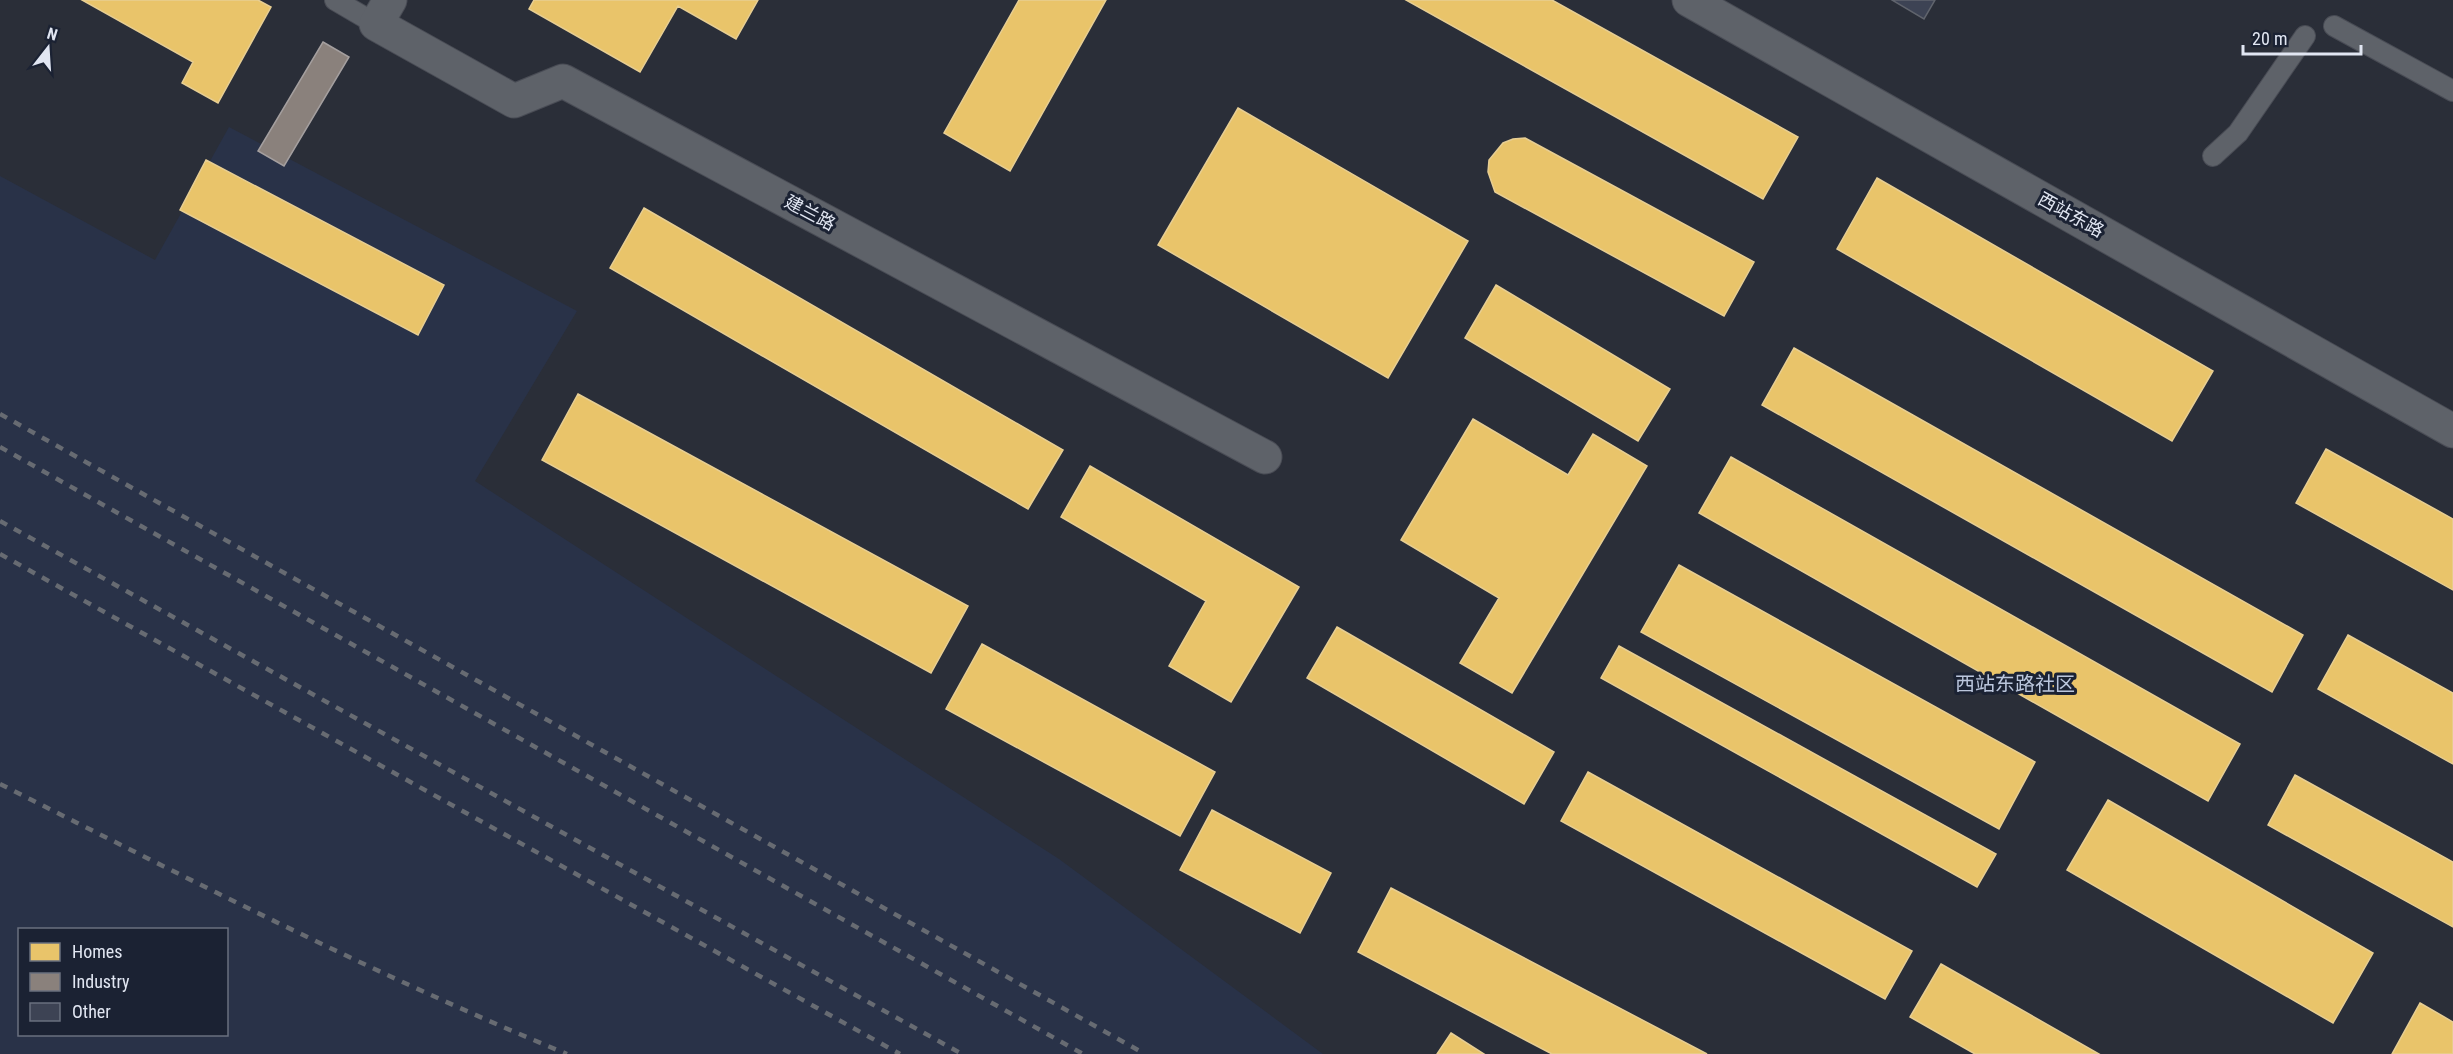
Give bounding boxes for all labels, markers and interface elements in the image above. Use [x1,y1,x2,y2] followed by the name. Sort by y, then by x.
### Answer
[18,18,78,78] north arrow
[2243,18,2362,56] scale bar
[45,24,60,45] text: N
[2252,28,2287,49] text: 20 m
[2035,188,2108,241] street label: 西站东路
[781,191,839,235] street label: 建兰路
[1955,672,2075,696] district label: 西站东路社区
[18,928,228,1036] legend
[72,941,122,962] text: Homes
[72,971,130,992] text: Industry
[72,1001,111,1022] text: Other

